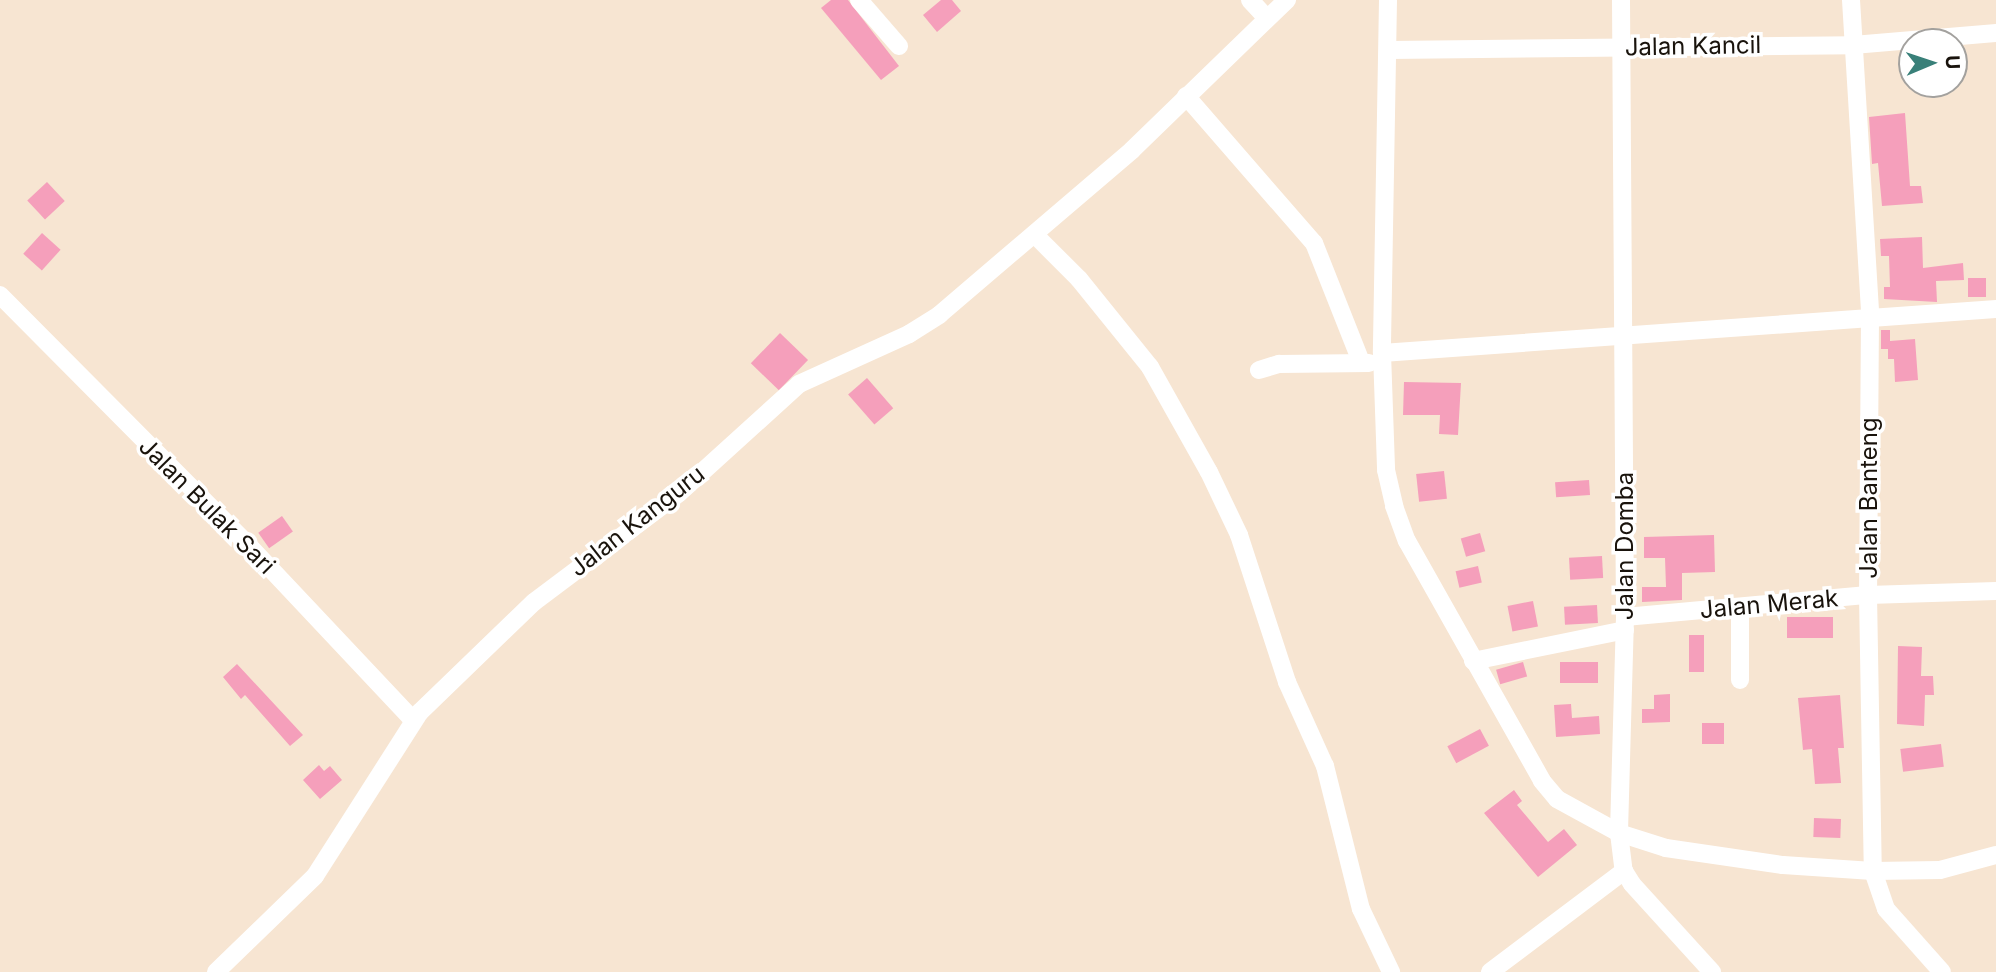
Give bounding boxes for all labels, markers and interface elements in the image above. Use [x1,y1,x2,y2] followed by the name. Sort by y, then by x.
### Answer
[1898,28,1968,98] north arrow
[1625,30,1761,62] street label: Jalan Kancil
[1941,55,1964,70] text: U
[1855,417,1883,579] street label: Jalan Banteng
[133,432,281,580] street label: Jalan Bulak Sari
[564,459,710,583] street label: Jalan Kanguru
[1611,472,1639,620] street label: Jalan Domba
[1699,584,1839,624] street label: Jalan Merak

